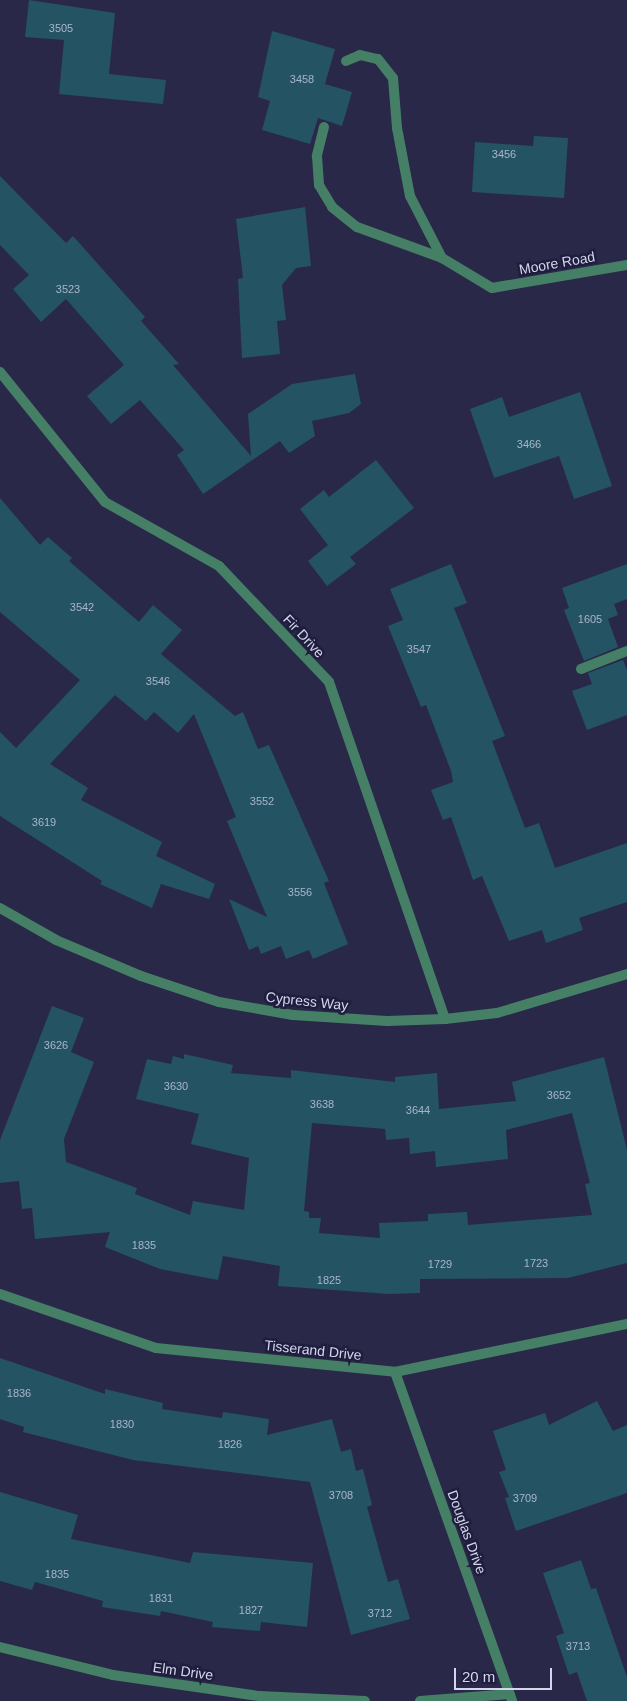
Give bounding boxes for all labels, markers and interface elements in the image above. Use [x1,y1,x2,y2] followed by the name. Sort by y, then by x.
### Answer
[49,21,73,35] house number: 3505
[290,72,314,86] house number: 3458
[492,147,516,161] house number: 3456
[518,248,596,278] street label: Moore Road
[56,282,80,296] house number: 3523
[517,437,541,451] house number: 3466
[70,600,94,614] house number: 3542
[280,611,328,661] street label: Fir Drive
[578,612,602,626] house number: 1605
[407,642,431,656] house number: 3547
[146,674,170,688] house number: 3546
[250,794,274,808] house number: 3552
[32,815,56,829] house number: 3619
[288,885,312,899] house number: 3556
[265,988,349,1014] street label: Cypress Way
[44,1038,68,1052] house number: 3626
[164,1079,188,1093] house number: 3630
[547,1088,571,1102] house number: 3652
[310,1097,334,1111] house number: 3638
[406,1103,430,1117] house number: 3644
[132,1238,156,1252] house number: 1835
[524,1256,548,1270] house number: 1723
[428,1257,452,1271] house number: 1729
[317,1273,341,1287] house number: 1825
[264,1337,362,1363] street label: Tisserand Drive
[7,1386,31,1400] house number: 1836
[110,1417,134,1431] house number: 1830
[218,1437,242,1451] house number: 1826
[329,1488,353,1502] house number: 3708
[444,1488,490,1576] street label: Douglas Drive
[513,1491,537,1505] house number: 3709
[45,1567,69,1581] house number: 1835
[149,1591,173,1605] house number: 1831
[239,1603,263,1617] house number: 1827
[368,1606,392,1620] house number: 3712
[566,1639,590,1653] house number: 3713
[152,1658,214,1684] street label: Elm Drive
[457,1658,554,1690] scale bar
[462,1668,495,1685] text: 20 m

